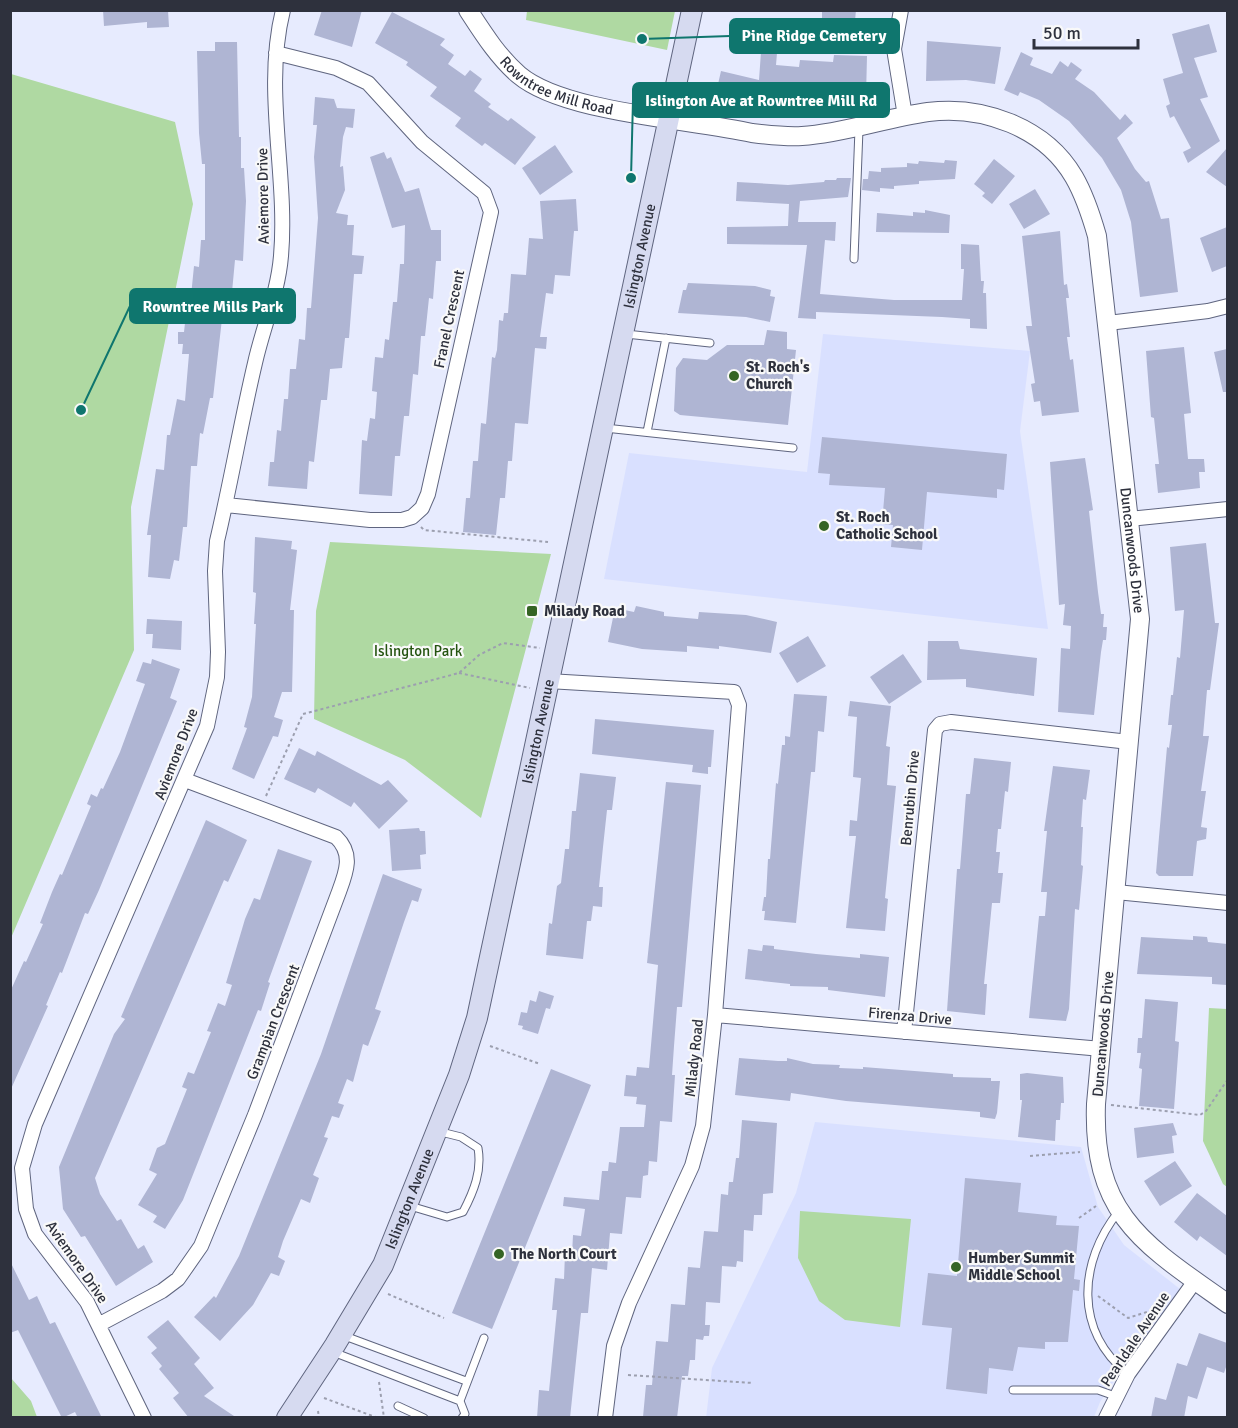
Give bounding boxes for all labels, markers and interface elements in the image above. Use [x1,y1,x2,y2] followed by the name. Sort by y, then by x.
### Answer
[1034,12,1138,50] scale bar
[730,19,899,53] callout: Pine Ridge Cemetery
[1043,22,1081,44] text: 50 m
[742,26,886,46] text: Pine Ridge Cemetery
[496,53,615,119] street label: Rowntree Mill Road
[633,83,889,117] callout: Islington Ave at Rowntree Mill Rd
[645,91,877,111] text: Islington Ave at Rowntree Mill Rd
[253,148,273,244] street label: Aviemore Drive
[620,202,659,310] street label: Islington Avenue
[430,268,468,370] street label: Franel Crescent
[130,289,295,323] callout: Rowntree Mills Park
[143,297,284,317] text: Rowntree Mills Park
[746,358,810,393] place label: St. Roch's Church
[727,369,741,383] marker: St. Roch's Church
[1116,486,1148,614] street label: Duncanwoods Drive
[836,508,938,543] place label: St. Roch Catholic School
[817,519,831,533] marker: St. Roch Catholic School
[544,602,625,620] place label: Milady Road
[525,604,539,618] marker: Milady Road
[374,642,463,660] park label: Islington Park
[518,677,558,786] street label: Islington Avenue
[150,706,202,802] street label: Aviemore Drive
[897,750,923,846] street label: Benrubin Drive
[243,962,303,1082] street label: Grampian Crescent
[1089,970,1117,1098] street label: Duncanwoods Drive
[867,1003,953,1029] street label: Firenza Drive
[681,1018,707,1098] street label: Milady Road
[381,1146,438,1252] street label: Islington Avenue
[42,1217,112,1307] street label: Aviemore Drive
[511,1245,617,1263] place label: The North Court
[492,1247,506,1261] marker: The North Court
[968,1249,1075,1284] place label: Humber Summit Middle School
[949,1260,963,1274] marker: Humber Summit Middle School
[1097,1288,1173,1390] street label: Pearldale Avenue

